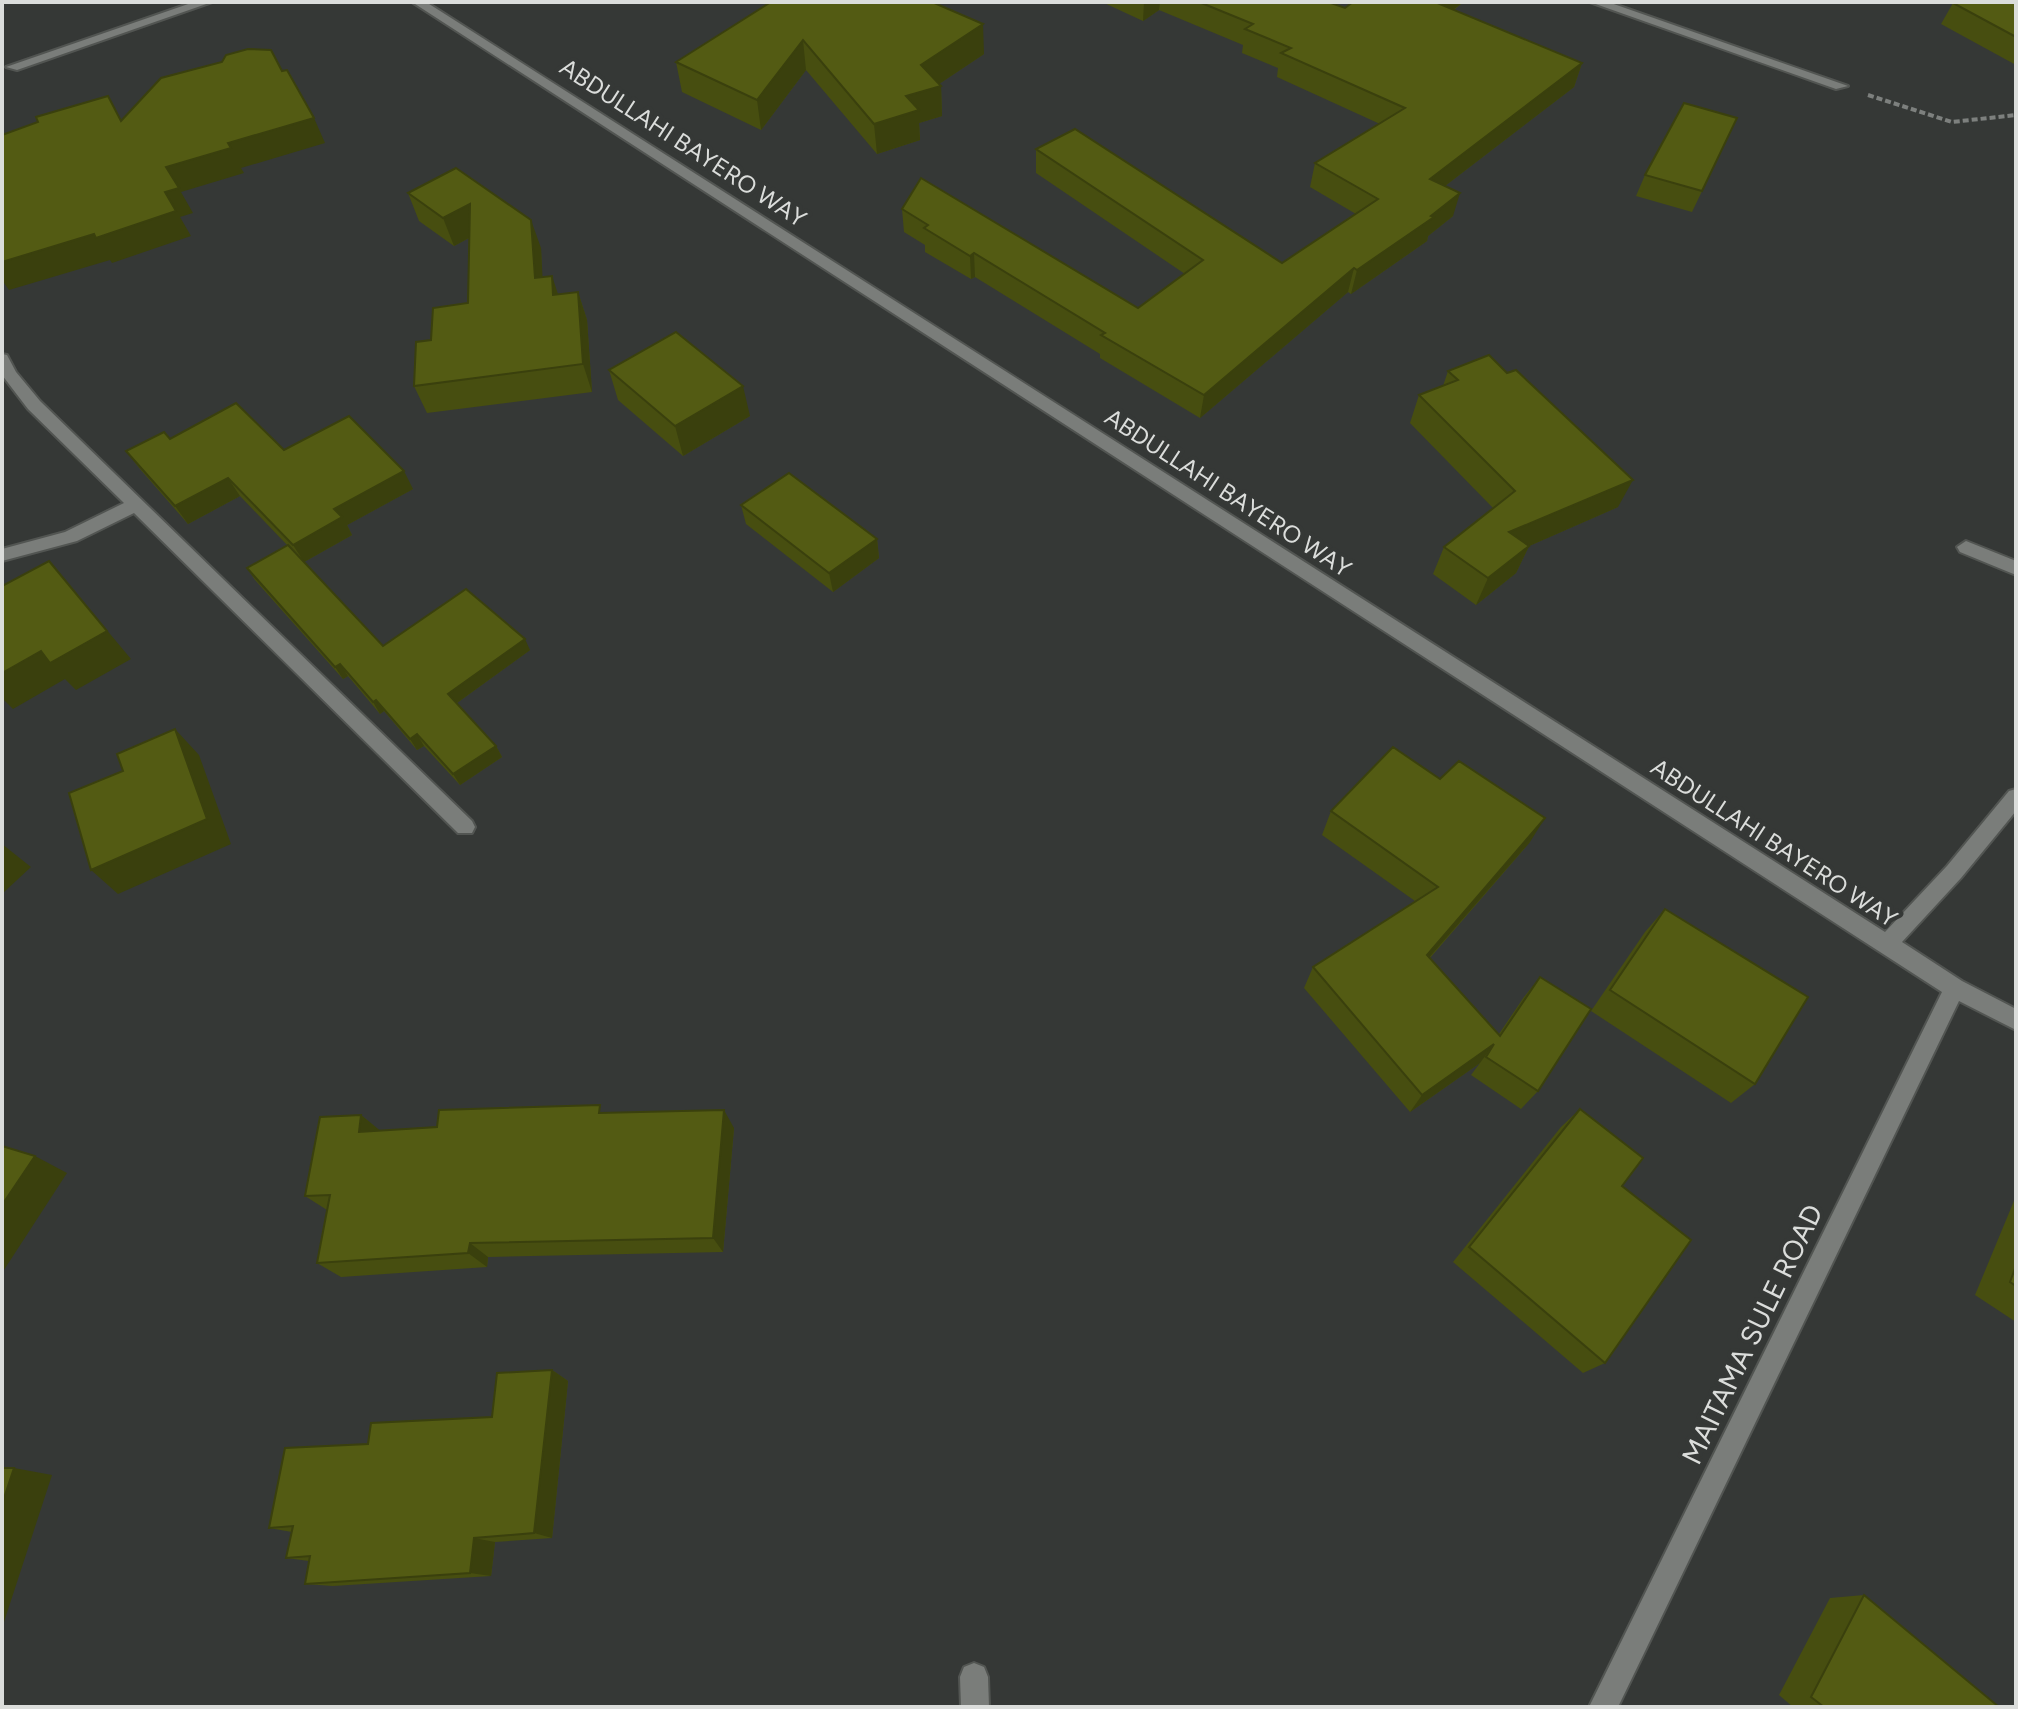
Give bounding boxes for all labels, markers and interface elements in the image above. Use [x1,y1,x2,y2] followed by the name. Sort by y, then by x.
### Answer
[555,52,812,233] street label: ABDULLAHI BAYERO WAY
[1100,402,1357,583] street label: ABDULLAHI BAYERO WAY
[1646,752,1903,933] street label: ABDULLAHI BAYERO WAY
[1674,1199,1830,1469] street label: MAITAMA SULE ROAD

